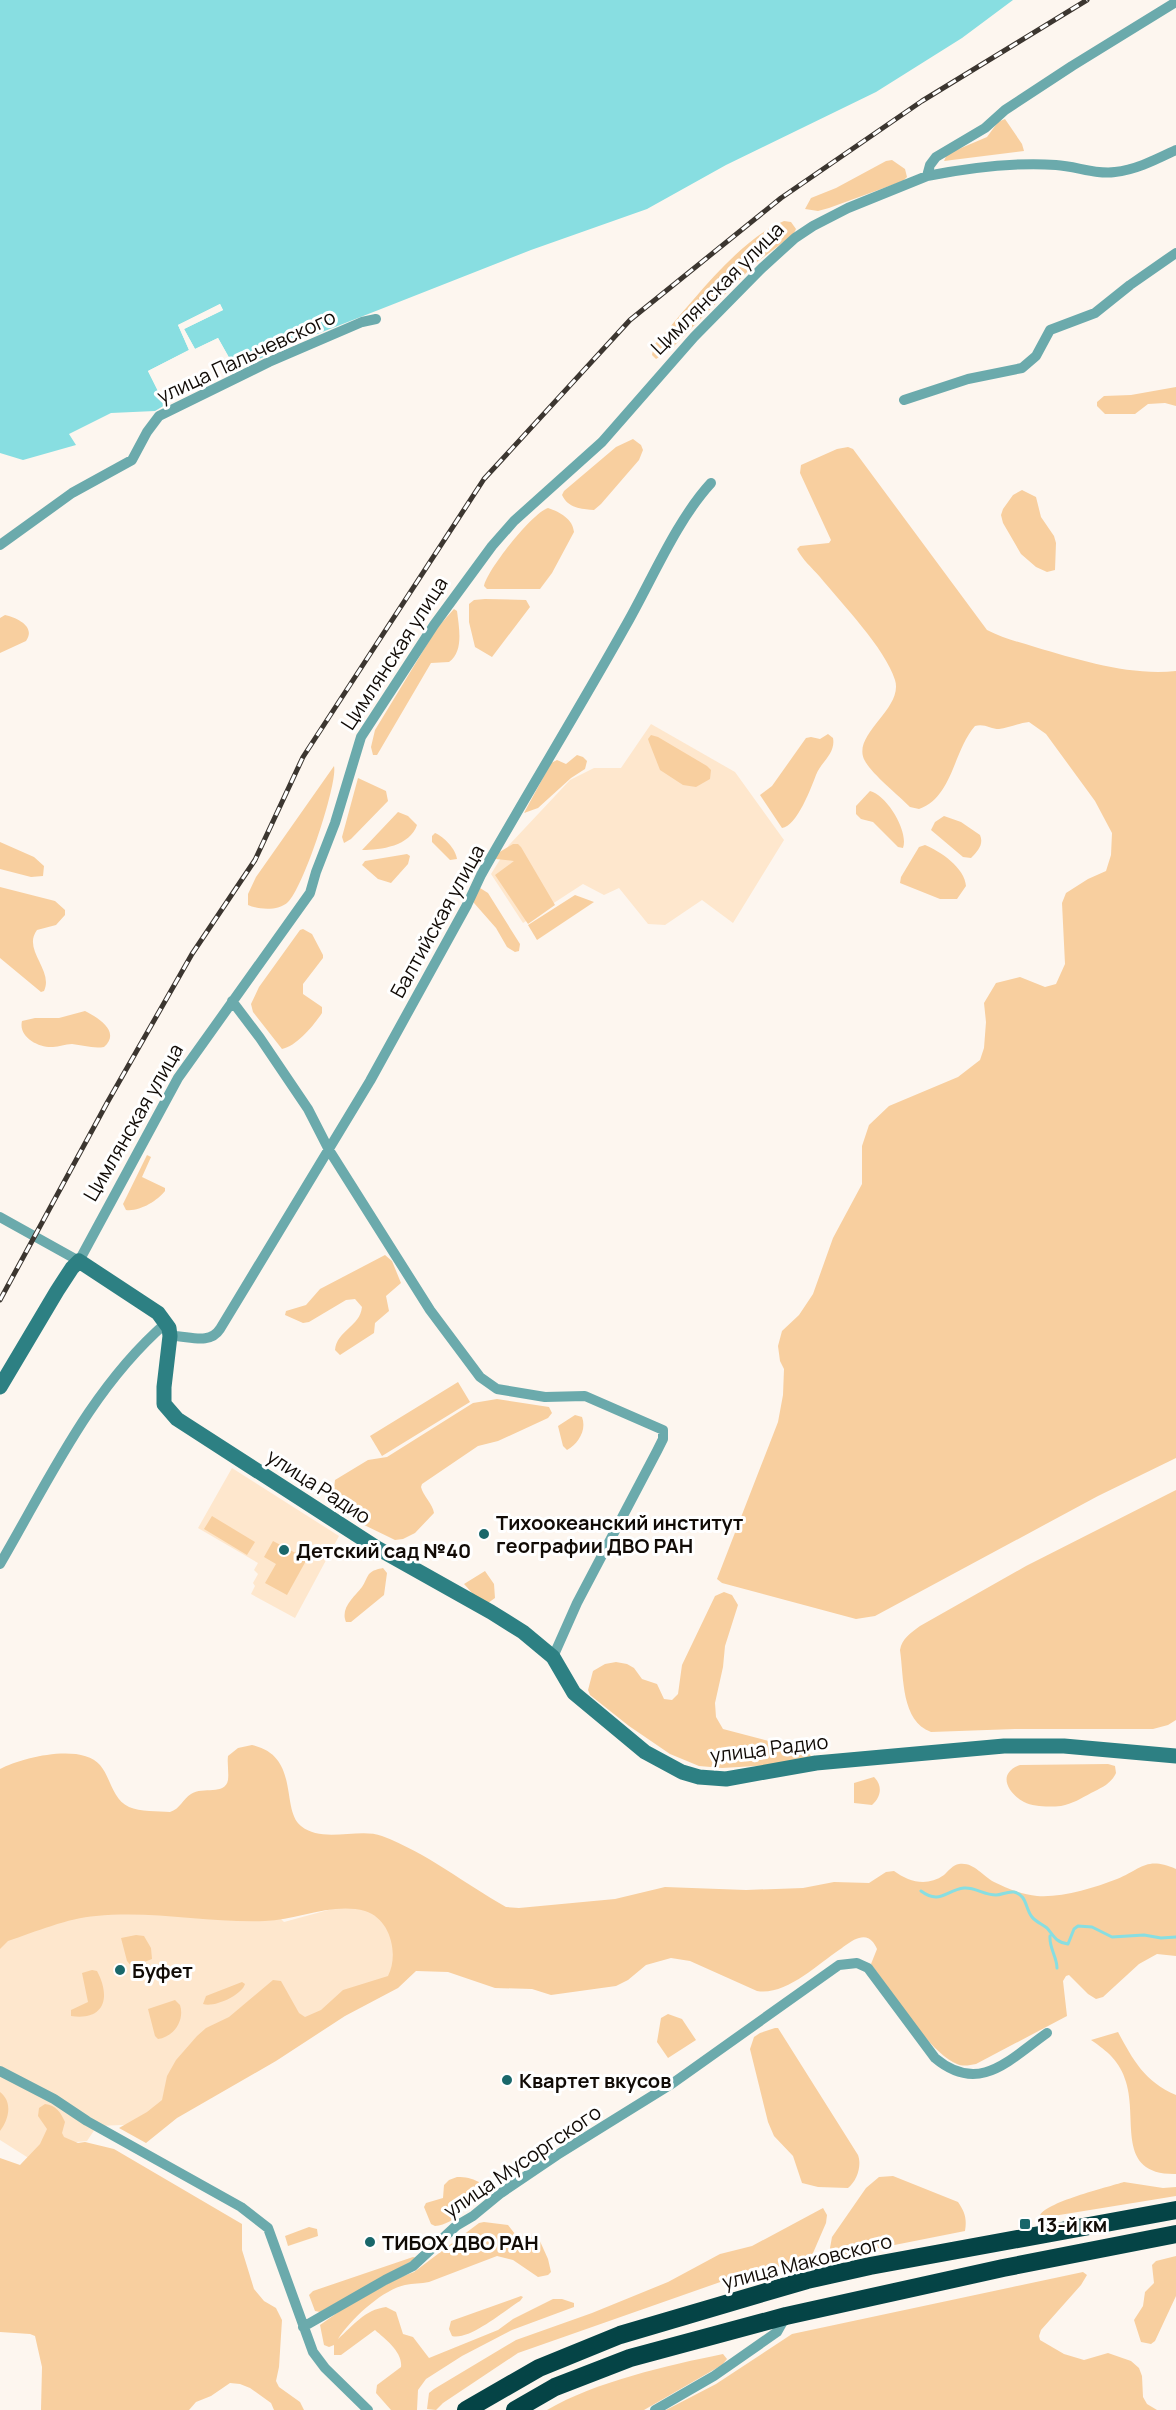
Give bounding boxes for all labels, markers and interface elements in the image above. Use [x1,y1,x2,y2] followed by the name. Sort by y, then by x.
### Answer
[645,216,789,360] street label: Цимлянская улица
[152,303,340,409] street label: улица Пальчевского
[334,571,454,735] street label: Цимлянская улица
[384,840,490,1002] street label: Балтийская улица
[77,1038,189,1206] street label: Цимлянская улица
[262,1442,376,1530] street label: улица Радио
[496,1509,744,1559] place label: Тихоокеанский институт географии ДВО РАН
[477,1527,491,1541] marker: Тихоокеанский институт географии ДВО РАН
[296,1537,471,1564] place label: Детский сад №40
[277,1543,291,1557] marker: Детский сад №40
[708,1727,830,1769] street label: улица Радио
[132,1957,193,1984] place label: Буфет
[113,1963,127,1977] marker: Буфет
[519,2067,671,2094] place label: Квартет вкусов
[500,2073,514,2087] marker: Квартет вкусов
[438,2098,606,2224] street label: улица Мусоргского
[1037,2211,1107,2238] place label: 13-й км
[1018,2217,1032,2231] marker: 13-й км
[719,2227,895,2295] street label: улица Маковского
[382,2229,539,2256] place label: ТИБОХ ДВО РАН
[363,2235,377,2249] marker: ТИБОХ ДВО РАН

